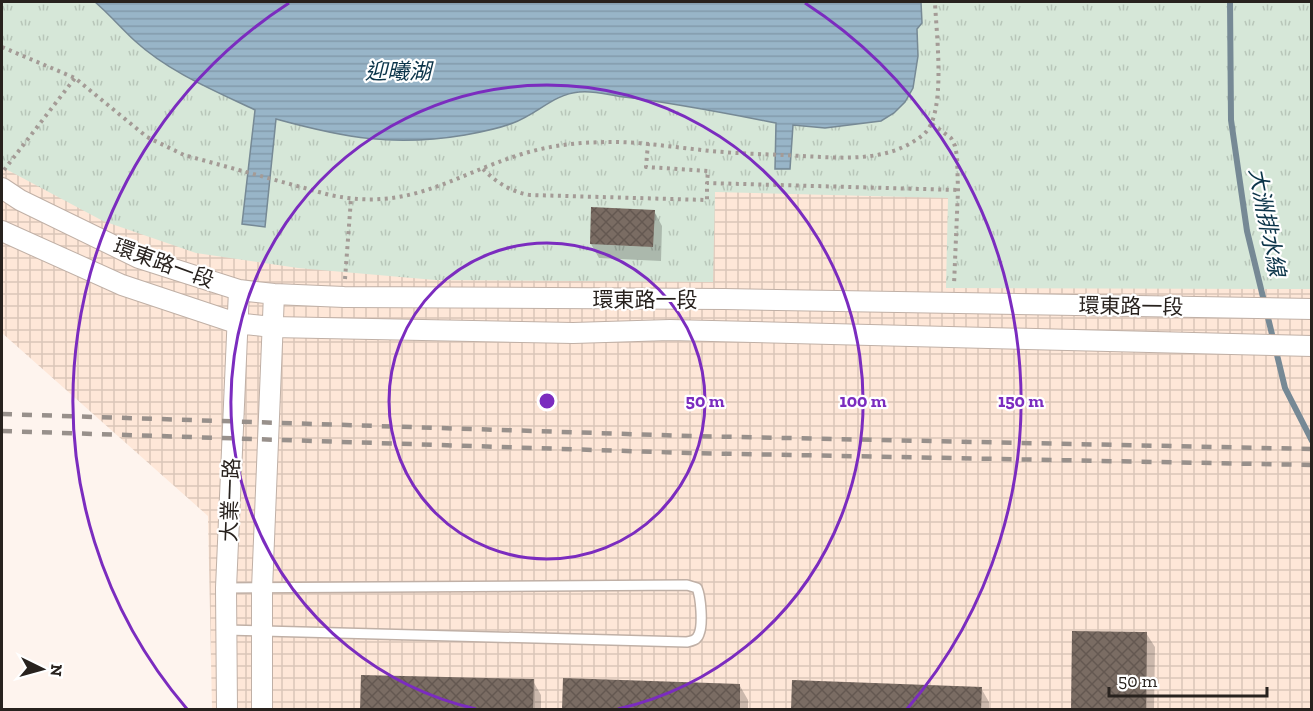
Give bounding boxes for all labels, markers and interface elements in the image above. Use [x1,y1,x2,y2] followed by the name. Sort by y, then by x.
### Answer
[365,58,434,85] water label: 迎曦湖
[1243,165,1291,282] water label: 大洲排水線
[110,233,218,293] street label: 環東路一段
[593,287,698,312] street label: 環東路一段
[1078,293,1184,319] street label: 環東路一段
[686,390,725,412] text: 50 m
[839,390,887,412] text: 100 m
[998,390,1044,412] text: 150 m
[537,391,557,411] centre of rings
[216,458,244,542] street label: 大業一路
[12,639,72,699] north arrow
[1109,660,1266,698] scale bar
[46,663,66,677] text: N
[1118,670,1158,692] text: 50 m

